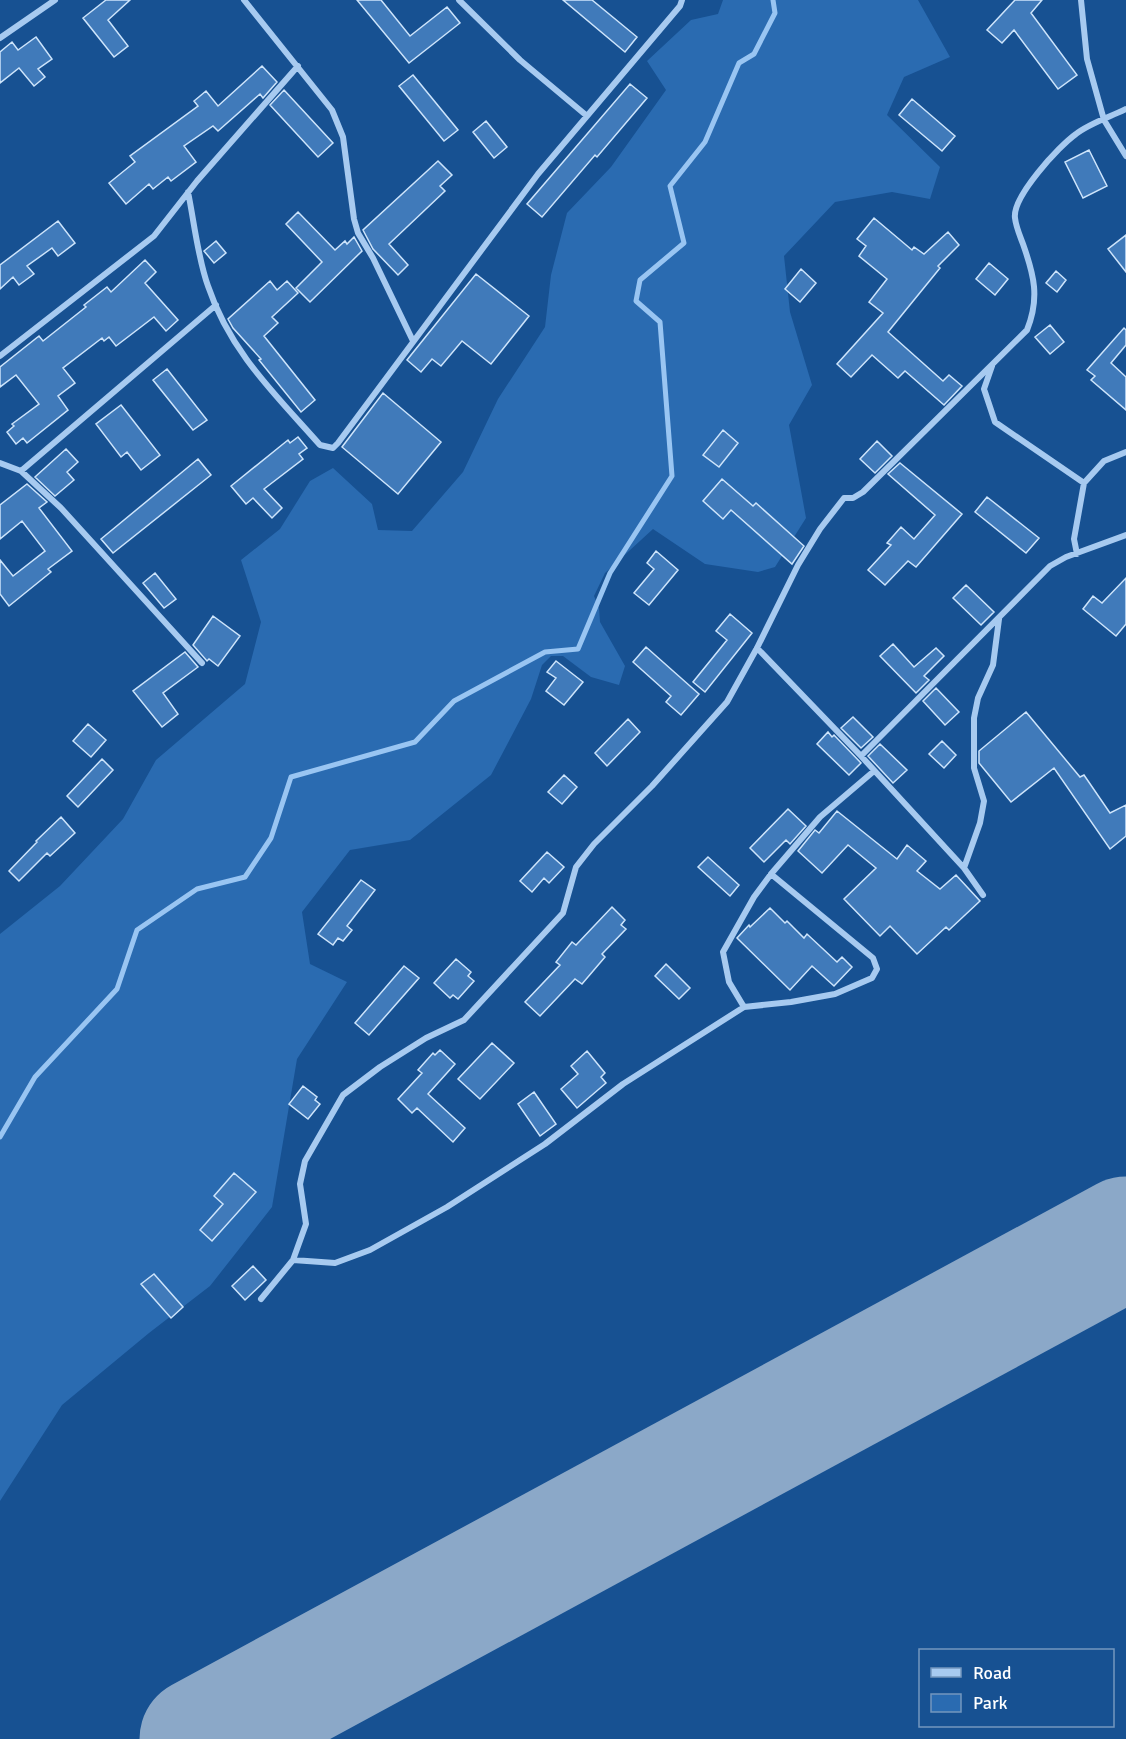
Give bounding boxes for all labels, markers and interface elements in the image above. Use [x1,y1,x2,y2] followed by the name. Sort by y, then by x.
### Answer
[919,1649,1114,1727] legend
[973,1662,1012,1684] text: Road
[973,1692,1008,1714] text: Park

